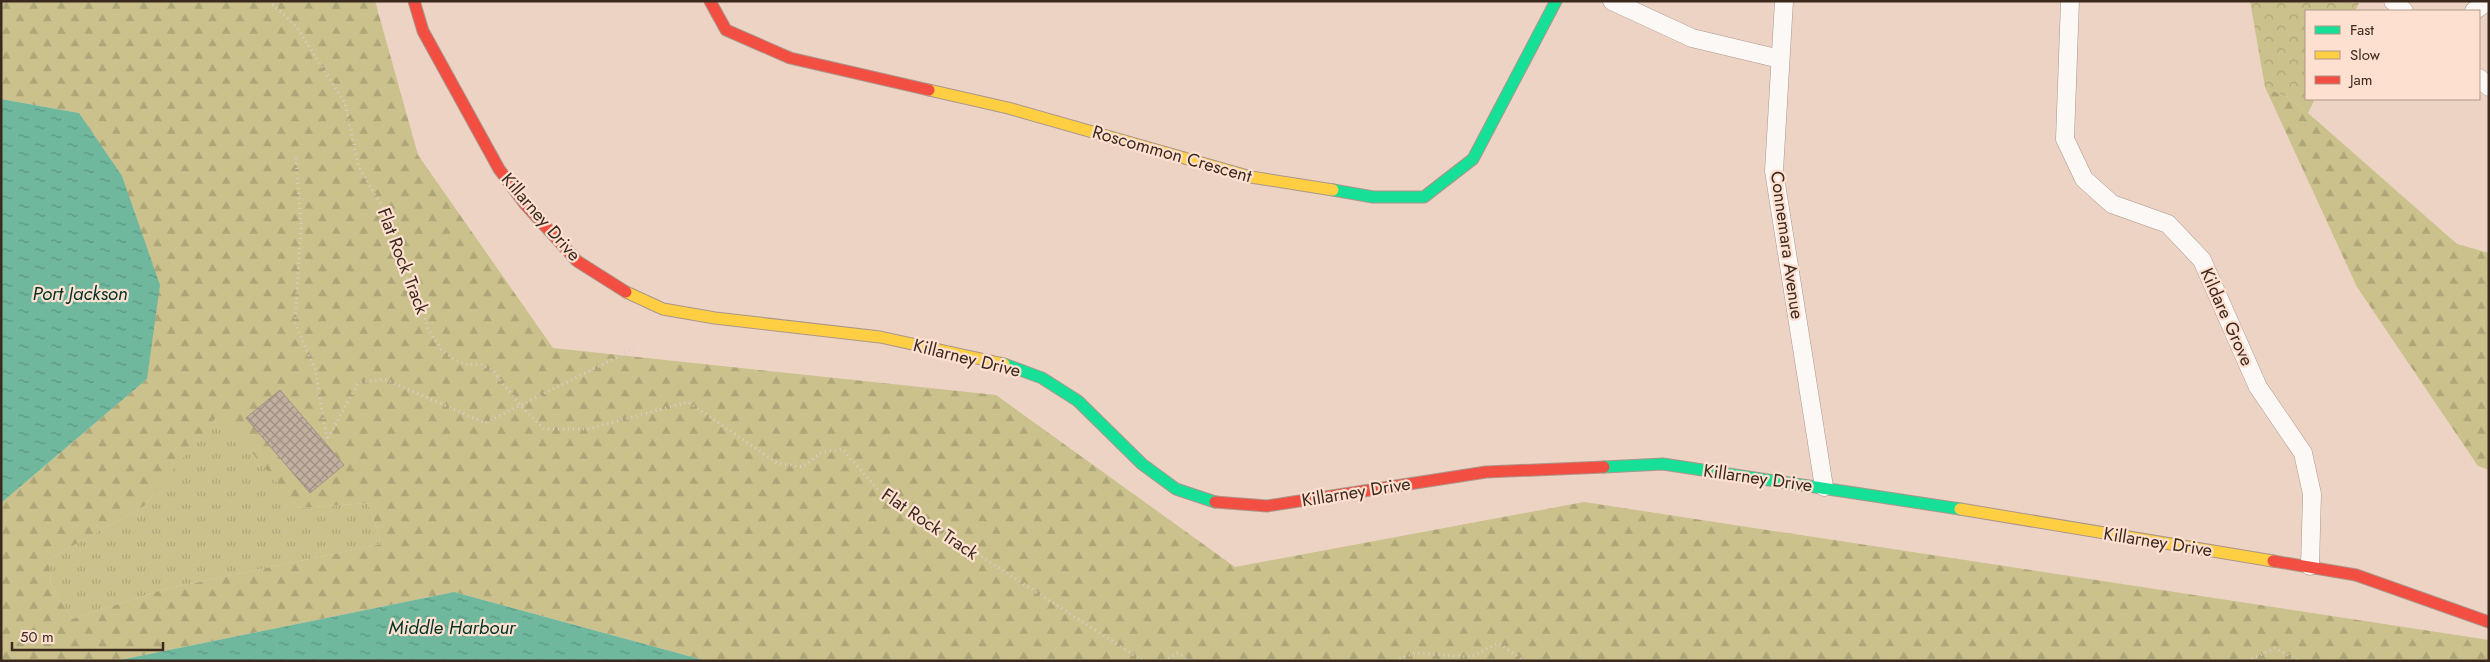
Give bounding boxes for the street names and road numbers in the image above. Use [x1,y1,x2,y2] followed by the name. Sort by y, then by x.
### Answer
[1089,119,1255,189] street label: Roscommon Crescent
[495,167,587,267] street label: Killarney Drive
[1764,169,1810,321] street label: Connemara Avenue
[371,204,435,318] street label: Flat Rock Track
[2194,264,2260,370] street label: Kildare Grove
[911,332,1023,384] street label: Killarney Drive
[1702,457,1814,499] street label: Killarney Drive
[1300,471,1412,513] street label: Killarney Drive
[876,482,984,566] street label: Flat Rock Track
[2102,521,2214,563] street label: Killarney Drive

